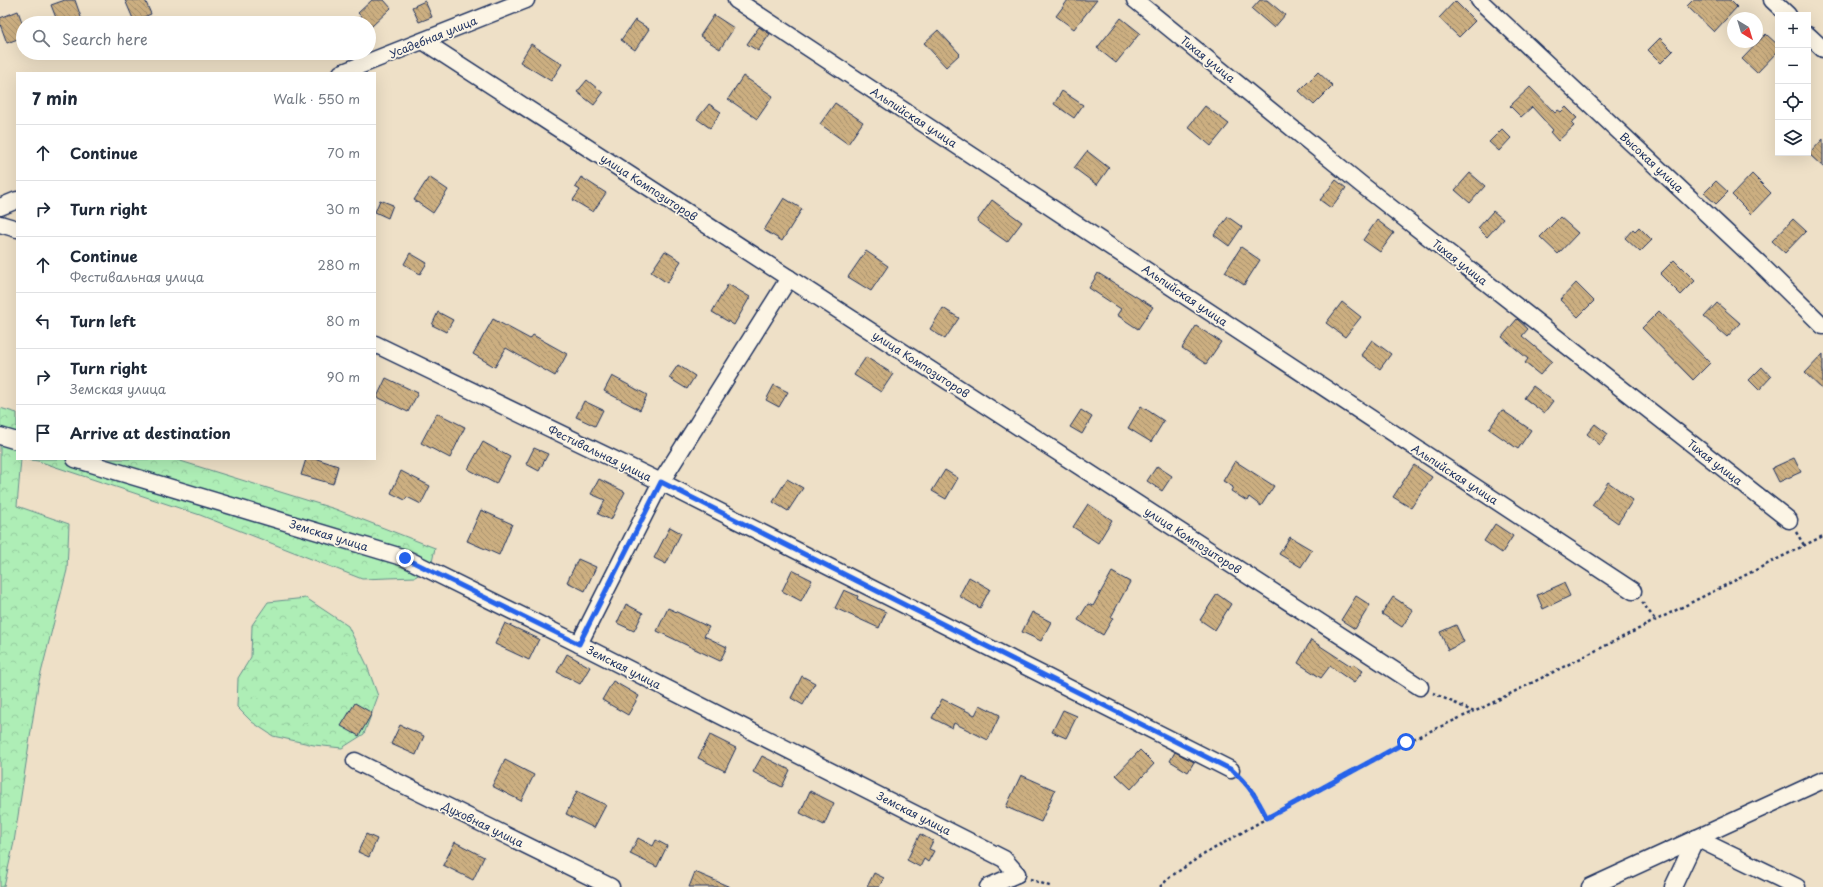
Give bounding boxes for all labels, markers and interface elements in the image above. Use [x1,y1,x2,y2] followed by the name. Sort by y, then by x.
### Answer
[387,12,480,62] street label: Усадебная улица
[1727,12,1763,48] north arrow
[1775,12,1811,156] map controls
[1775,12,1811,48] button: +
[16,16,376,60] search box
[30,27,52,49] icon: search
[62,27,148,50] text: Search here
[1177,32,1239,86] street label: Тихая улица
[1775,48,1811,84] button: −
[867,83,961,151] street label: Альпийская улица
[1775,84,1811,120] button: locate
[32,85,78,111] text: 7 min
[273,89,360,108] text: Walk · 550 m
[1775,120,1811,156] button: layers
[1616,128,1688,196] street label: Высокая улица
[70,141,138,164] text: Continue
[32,142,54,164] icon: ahead
[327,143,360,162] text: 70 m
[597,149,701,225] street label: улица Композиторов
[70,197,147,220] text: Turn right
[32,198,54,220] icon: right
[326,199,360,218] text: 30 m
[1429,235,1491,289] street label: Тихая улица
[70,244,138,267] text: Continue
[32,254,54,276] icon: ahead
[318,255,360,274] text: 280 m
[1139,260,1231,330] street label: Альпийская улица
[70,267,204,286] text: Фестивальная улица
[70,309,136,332] text: Turn left
[32,310,54,332] icon: left
[326,311,360,330] text: 80 m
[869,326,973,402] street label: улица Композиторов
[70,356,147,379] text: Turn right
[32,366,54,388] icon: right
[327,367,360,386] text: 90 m
[70,379,166,398] text: Земская улица
[70,421,231,444] text: Arrive at destination
[545,421,655,486] street label: Фестивальная улица
[32,422,54,444] icon: arrive
[1684,435,1746,489] street label: Тихая улица
[1408,440,1502,508] street label: Альпийская улица
[1141,502,1245,578] street label: улица Композиторов
[288,515,370,555] street label: Земская улица
[396,549,414,567] route end
[584,641,664,693] street label: Земская улица
[1397,733,1415,751] route start
[874,787,954,839] street label: Земская улица
[439,796,527,851] street label: Духовная улица

